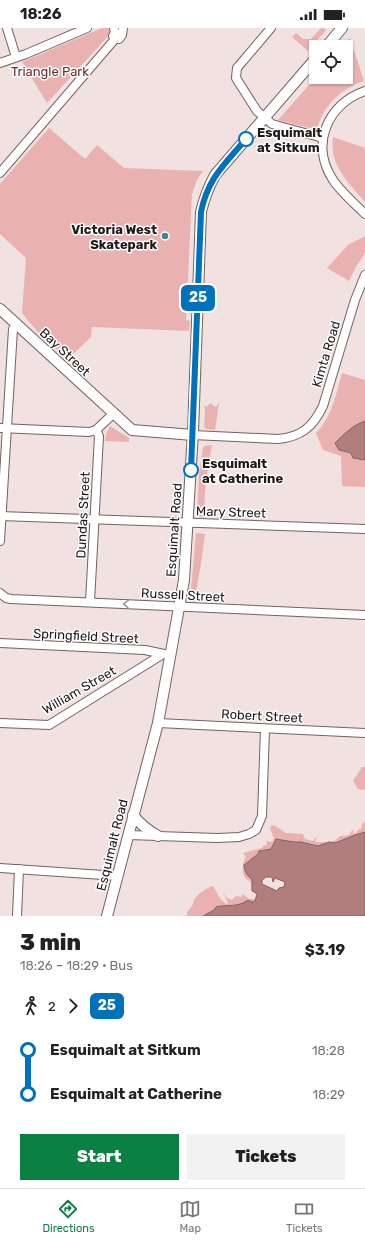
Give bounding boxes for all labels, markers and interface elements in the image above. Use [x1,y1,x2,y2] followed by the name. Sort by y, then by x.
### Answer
[20,5,62,23] text: 18:26
[309,40,353,84] map controls
[309,40,353,84] button: locate
[11,64,89,80] park label: Triangle Park
[257,125,322,155] place label: Esquimalt at Sitkum
[238,131,254,147] marker: Esquimalt at Sitkum
[71,222,157,252] place label: Victoria West Skatepark
[160,231,170,241] marker: Victoria West Skatepark
[180,285,216,311] line badge: 25
[189,289,207,306] text: 25
[309,319,343,389] street label: Kimta Road
[37,325,93,379] street label: Bay Street
[202,456,283,486] place label: Esquimalt at Catherine
[183,462,199,478] marker: Esquimalt at Catherine
[73,471,93,559] street label: Dundas Street
[163,482,185,578] street label: Esquimalt Road
[196,503,266,521] street label: Mary Street
[141,585,225,605] street label: Russell Street
[123,600,129,608] one-way arrow
[33,626,139,647] street label: Springfield Street
[40,663,118,717] street label: William Street
[221,706,303,726] street label: Robert Street
[93,797,131,893] street label: Esquimalt Road
[20,929,81,956] text: 3 min
[305,941,345,959] text: $3.19
[20,958,133,973] text: 18:26 – 18:29 · Bus
[20,995,42,1017] icon: walk
[62,995,84,1017] icon: forward
[98,997,116,1014] text: 25
[48,999,56,1014] text: 2
[50,1041,201,1059] text: Esquimalt at Sitkum
[312,1043,345,1058] text: 18:28
[50,1085,222,1103] text: Esquimalt at Catherine
[312,1087,345,1102] text: 18:29
[20,1134,179,1180] button: Start
[187,1134,345,1180] button: Tickets
[42,1198,95,1235] tab: Directions
[179,1198,201,1235] tab: Map
[286,1198,323,1235] tab: Tickets

